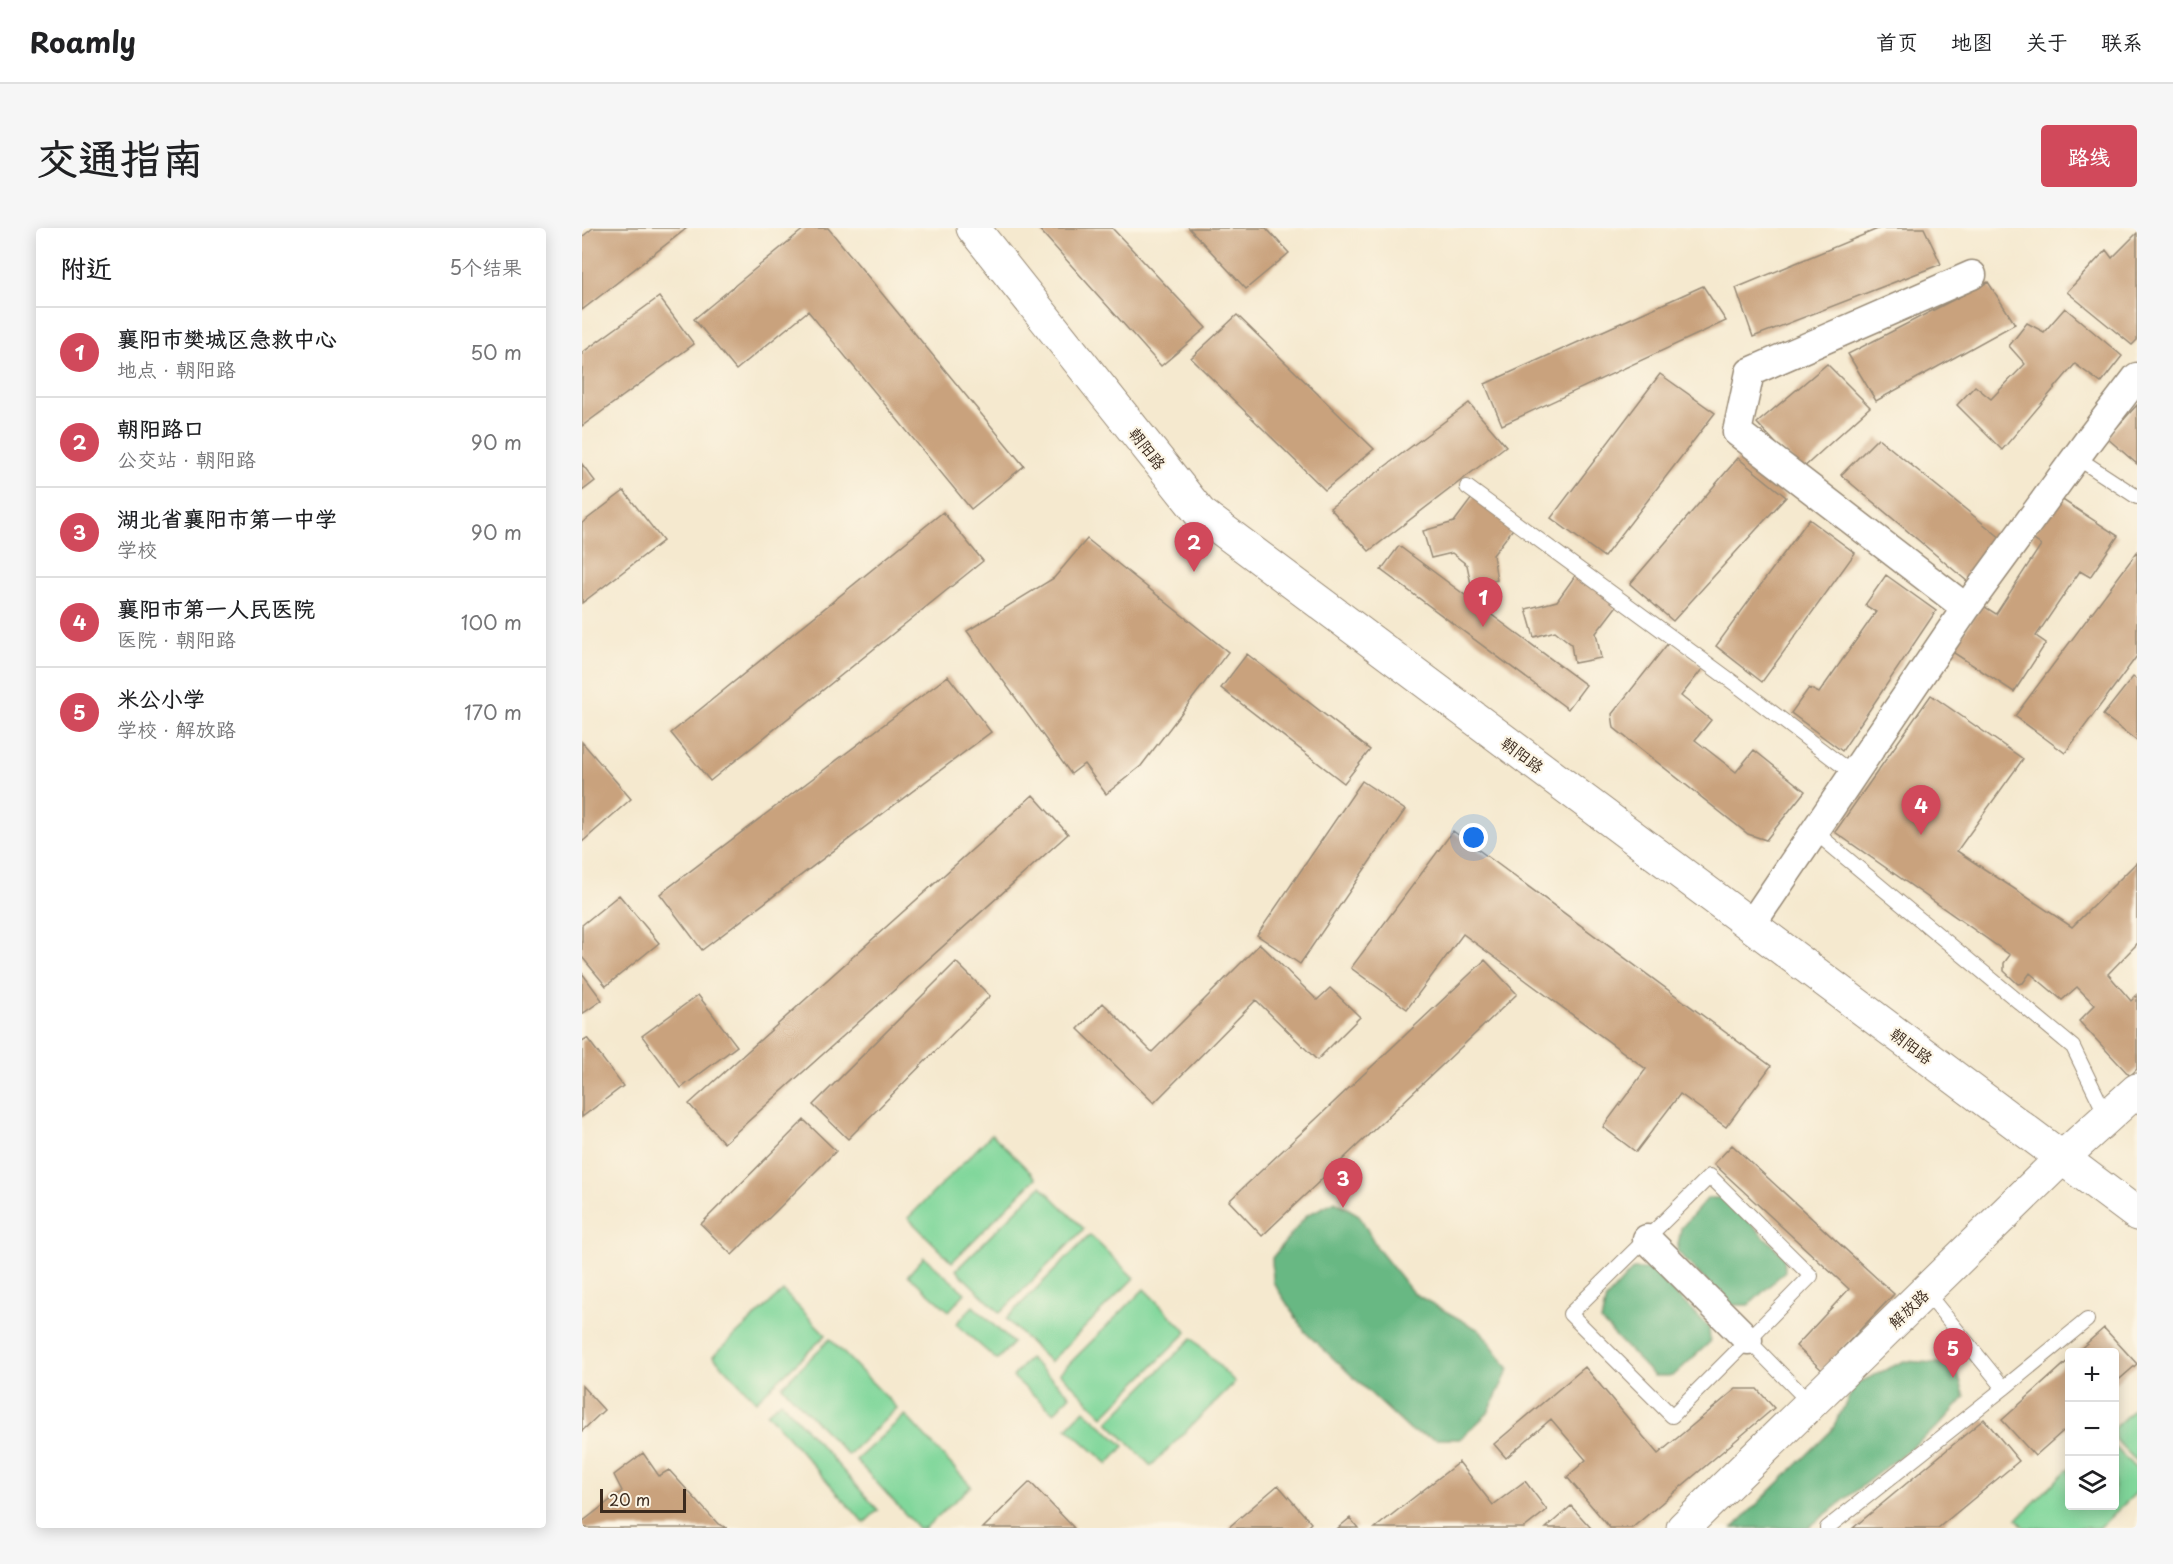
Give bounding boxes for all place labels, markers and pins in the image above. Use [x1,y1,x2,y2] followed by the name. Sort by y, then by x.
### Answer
[1174,522,1214,572] pin: 2
[1464,578,1502,627] pin: 1
[1902,786,1940,835] pin: 4
[1324,1158,1362,1208] pin: 3
[1934,1328,1972,1378] pin: 5

